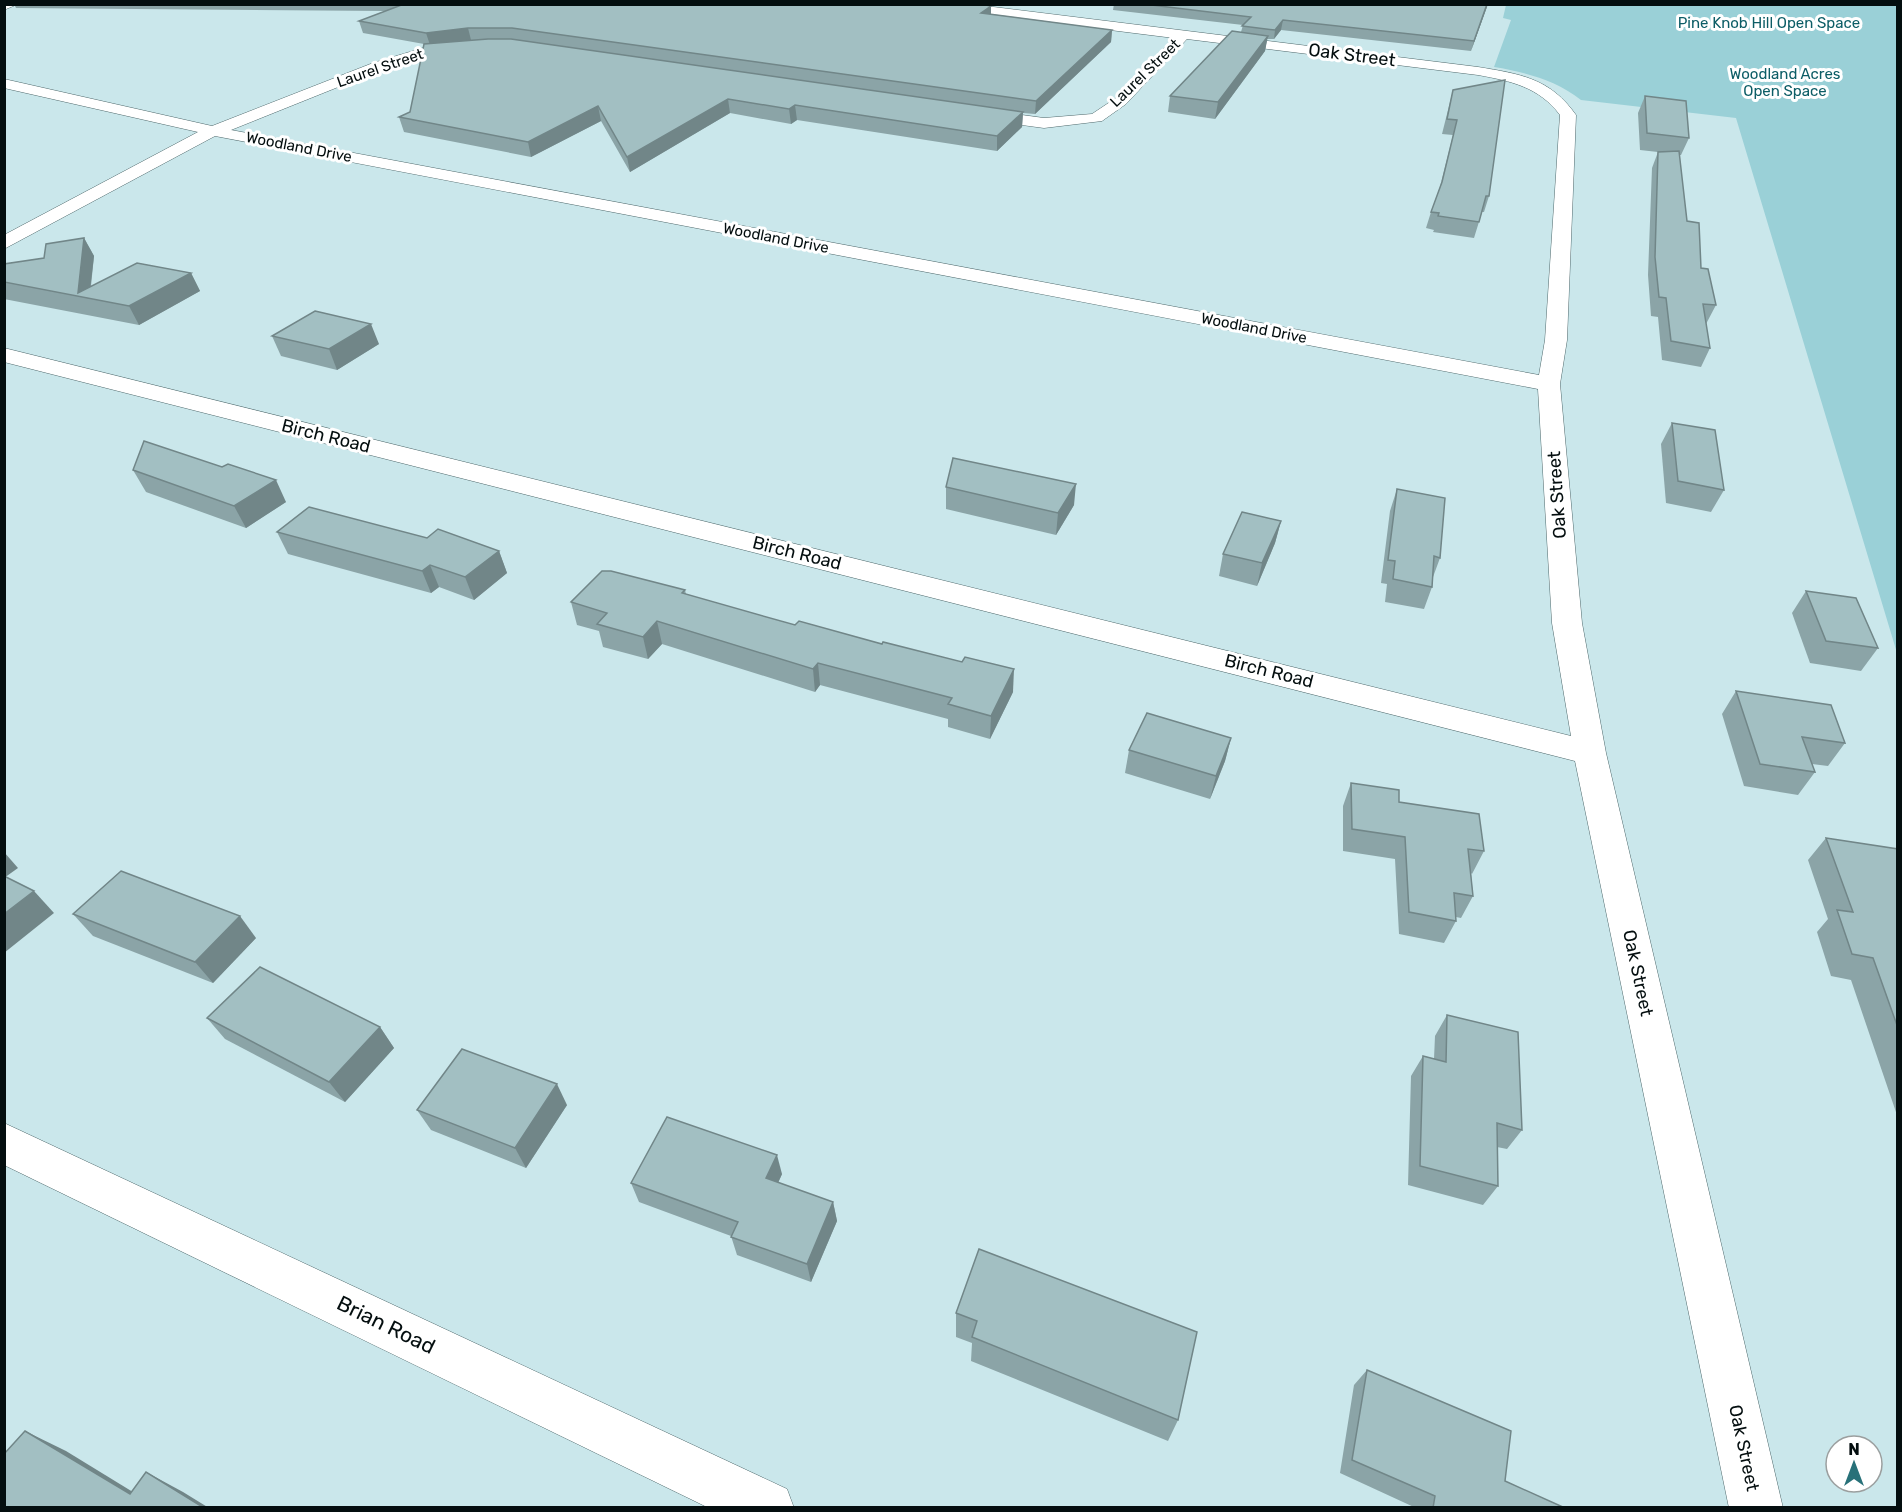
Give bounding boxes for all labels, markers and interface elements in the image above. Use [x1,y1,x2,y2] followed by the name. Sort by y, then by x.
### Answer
[1678,14,1860,32] park label: Pine Knob Hill Open Space
[1106,35,1184,111] street label: Laurel Street
[1307,39,1397,71] street label: Oak Street
[334,45,426,91] street label: Laurel Street
[1730,65,1841,100] park label: Woodland Acres Open Space
[244,128,354,166] street label: Woodland Drive
[721,219,831,257] street label: Woodland Drive
[1199,309,1309,347] street label: Woodland Drive
[279,414,373,458] street label: Birch Road
[1543,450,1571,540] street label: Oak Street
[750,531,844,575] street label: Birch Road
[1222,649,1316,693] street label: Birch Road
[1618,928,1658,1018] street label: Oak Street
[333,1290,439,1359] street label: Brian Road
[1724,1403,1764,1493] street label: Oak Street
[1824,1434,1884,1494] north arrow
[1848,1440,1860,1459] text: N

